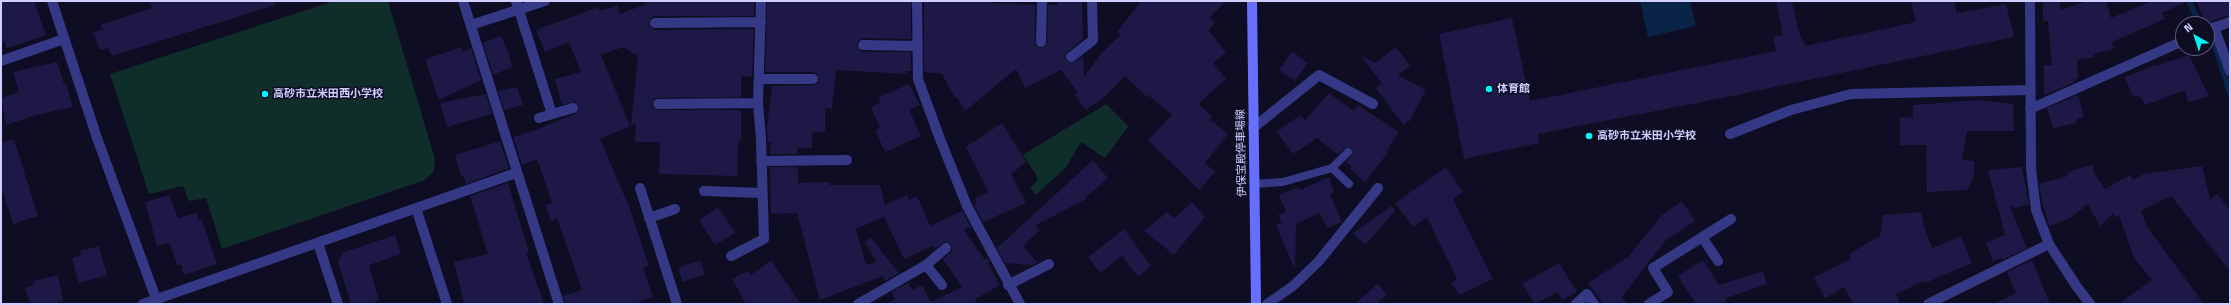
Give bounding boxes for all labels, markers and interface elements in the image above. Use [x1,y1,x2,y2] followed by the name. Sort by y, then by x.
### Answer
[2175,16,2215,56] north arrow
[2180,19,2196,36] text: N
[1497,82,1530,96] place label: 体育館
[1484,84,1494,94] marker: 体育館
[273,87,383,101] place label: 高砂市立米田西小学校
[260,89,270,99] marker: 高砂市立米田西小学校
[1235,109,1249,197] street label: 伊保宝殿停車場線
[1597,129,1696,143] place label: 高砂市立米田小学校
[1584,131,1594,141] marker: 高砂市立米田小学校

